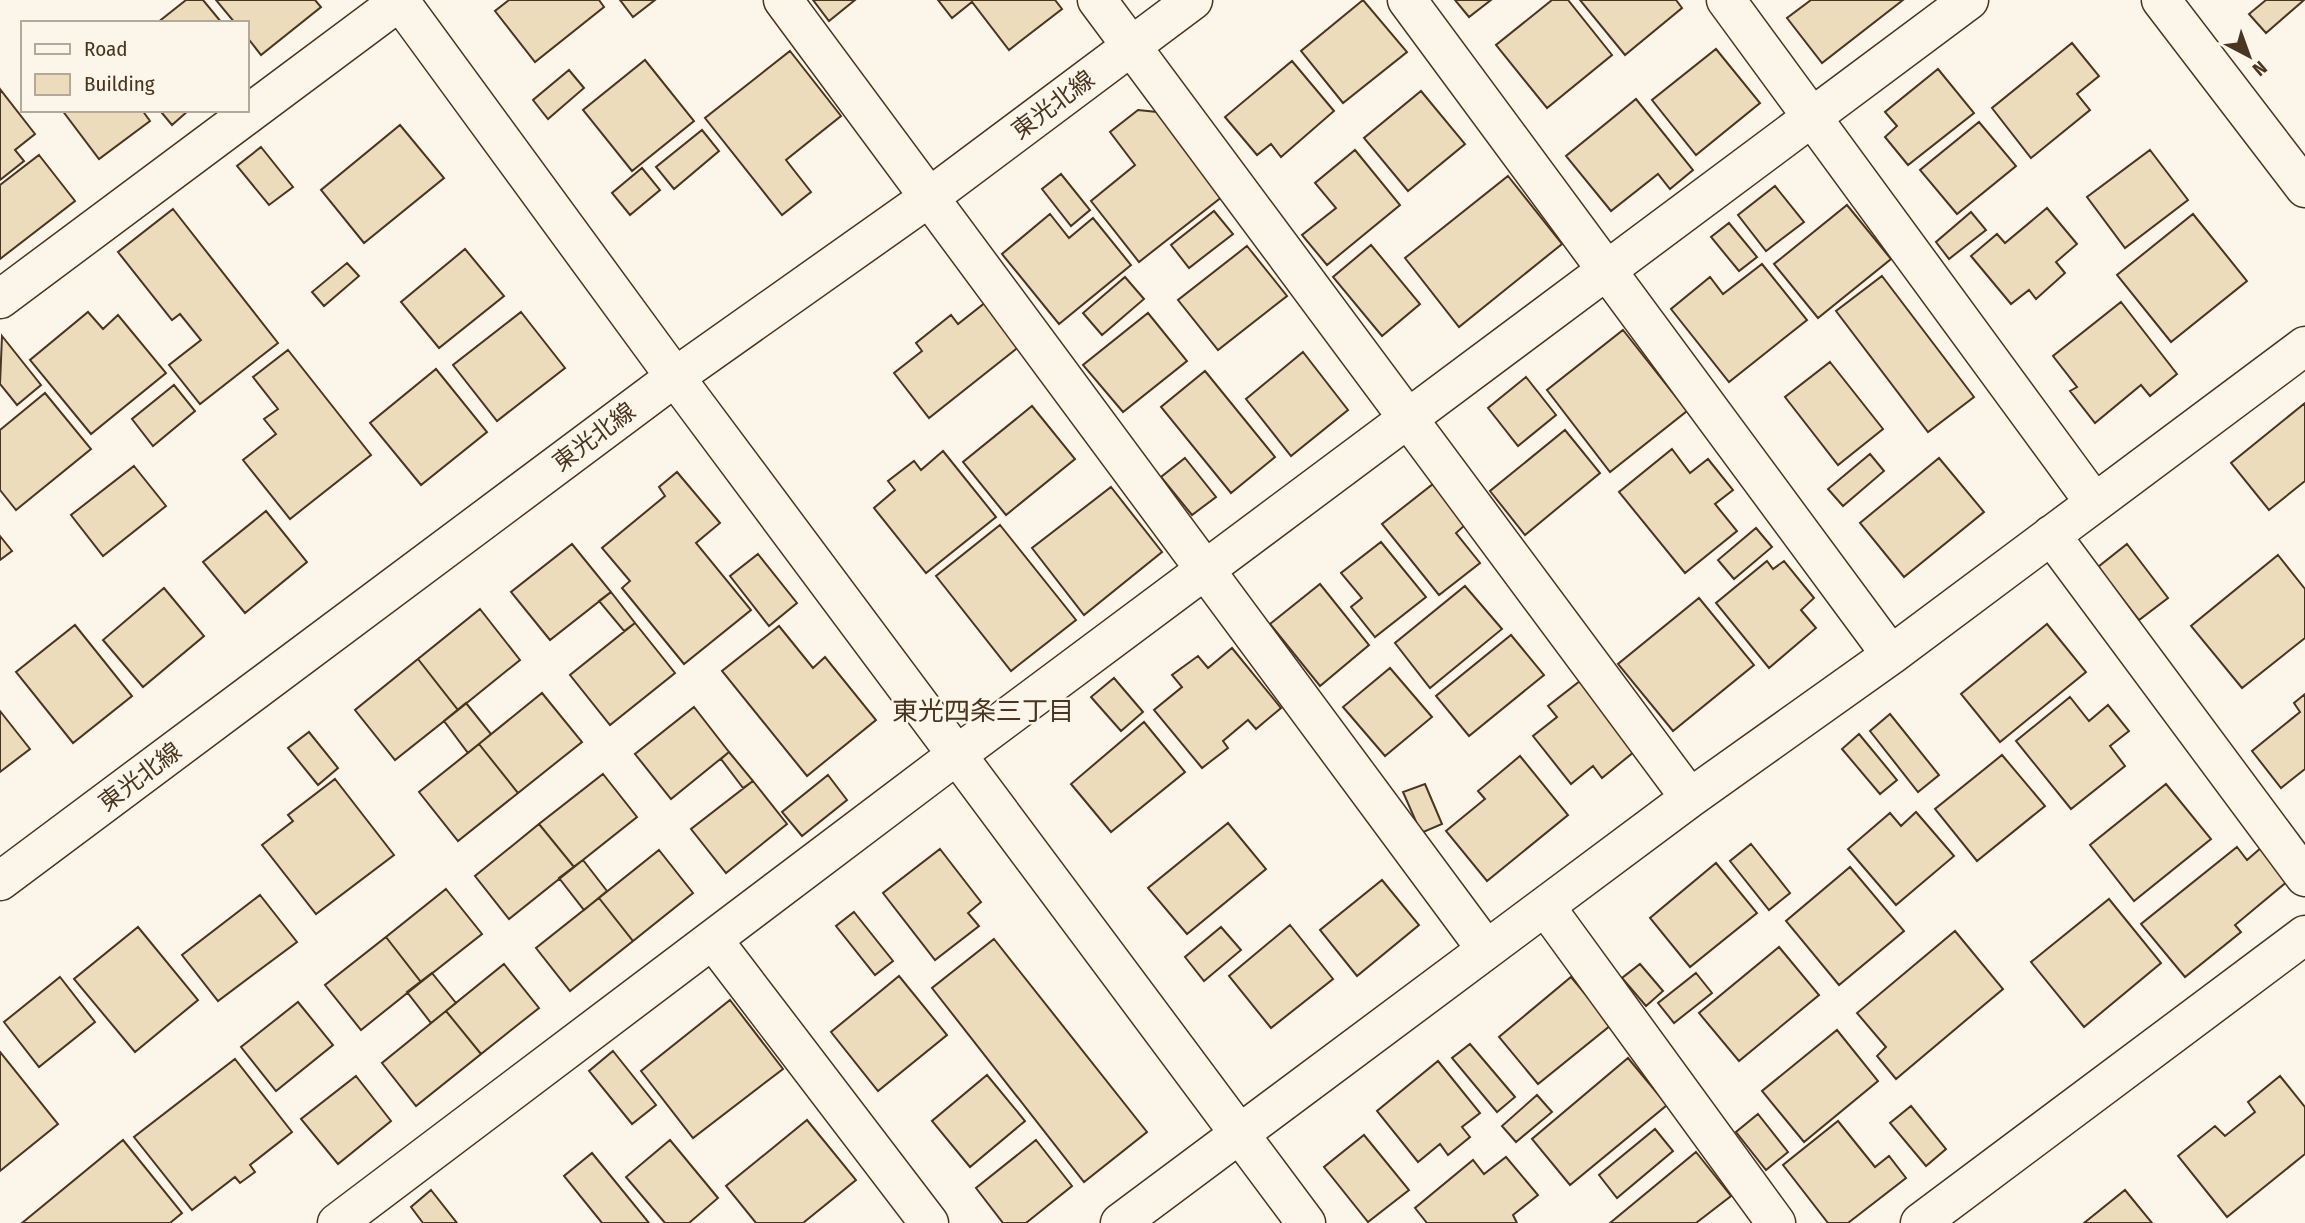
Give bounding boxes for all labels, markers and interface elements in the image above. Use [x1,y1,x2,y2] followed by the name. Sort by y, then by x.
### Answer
[21,21,248,112] legend
[2214,21,2284,91] north arrow
[84,36,128,62] text: Road
[2248,56,2272,81] text: N
[1006,65,1100,145] street label: 東光北線
[84,71,155,97] text: Building
[547,397,641,477] street label: 東光北線
[892,696,1074,727] district label: 東光四条三丁目
[93,737,187,817] street label: 東光北線

